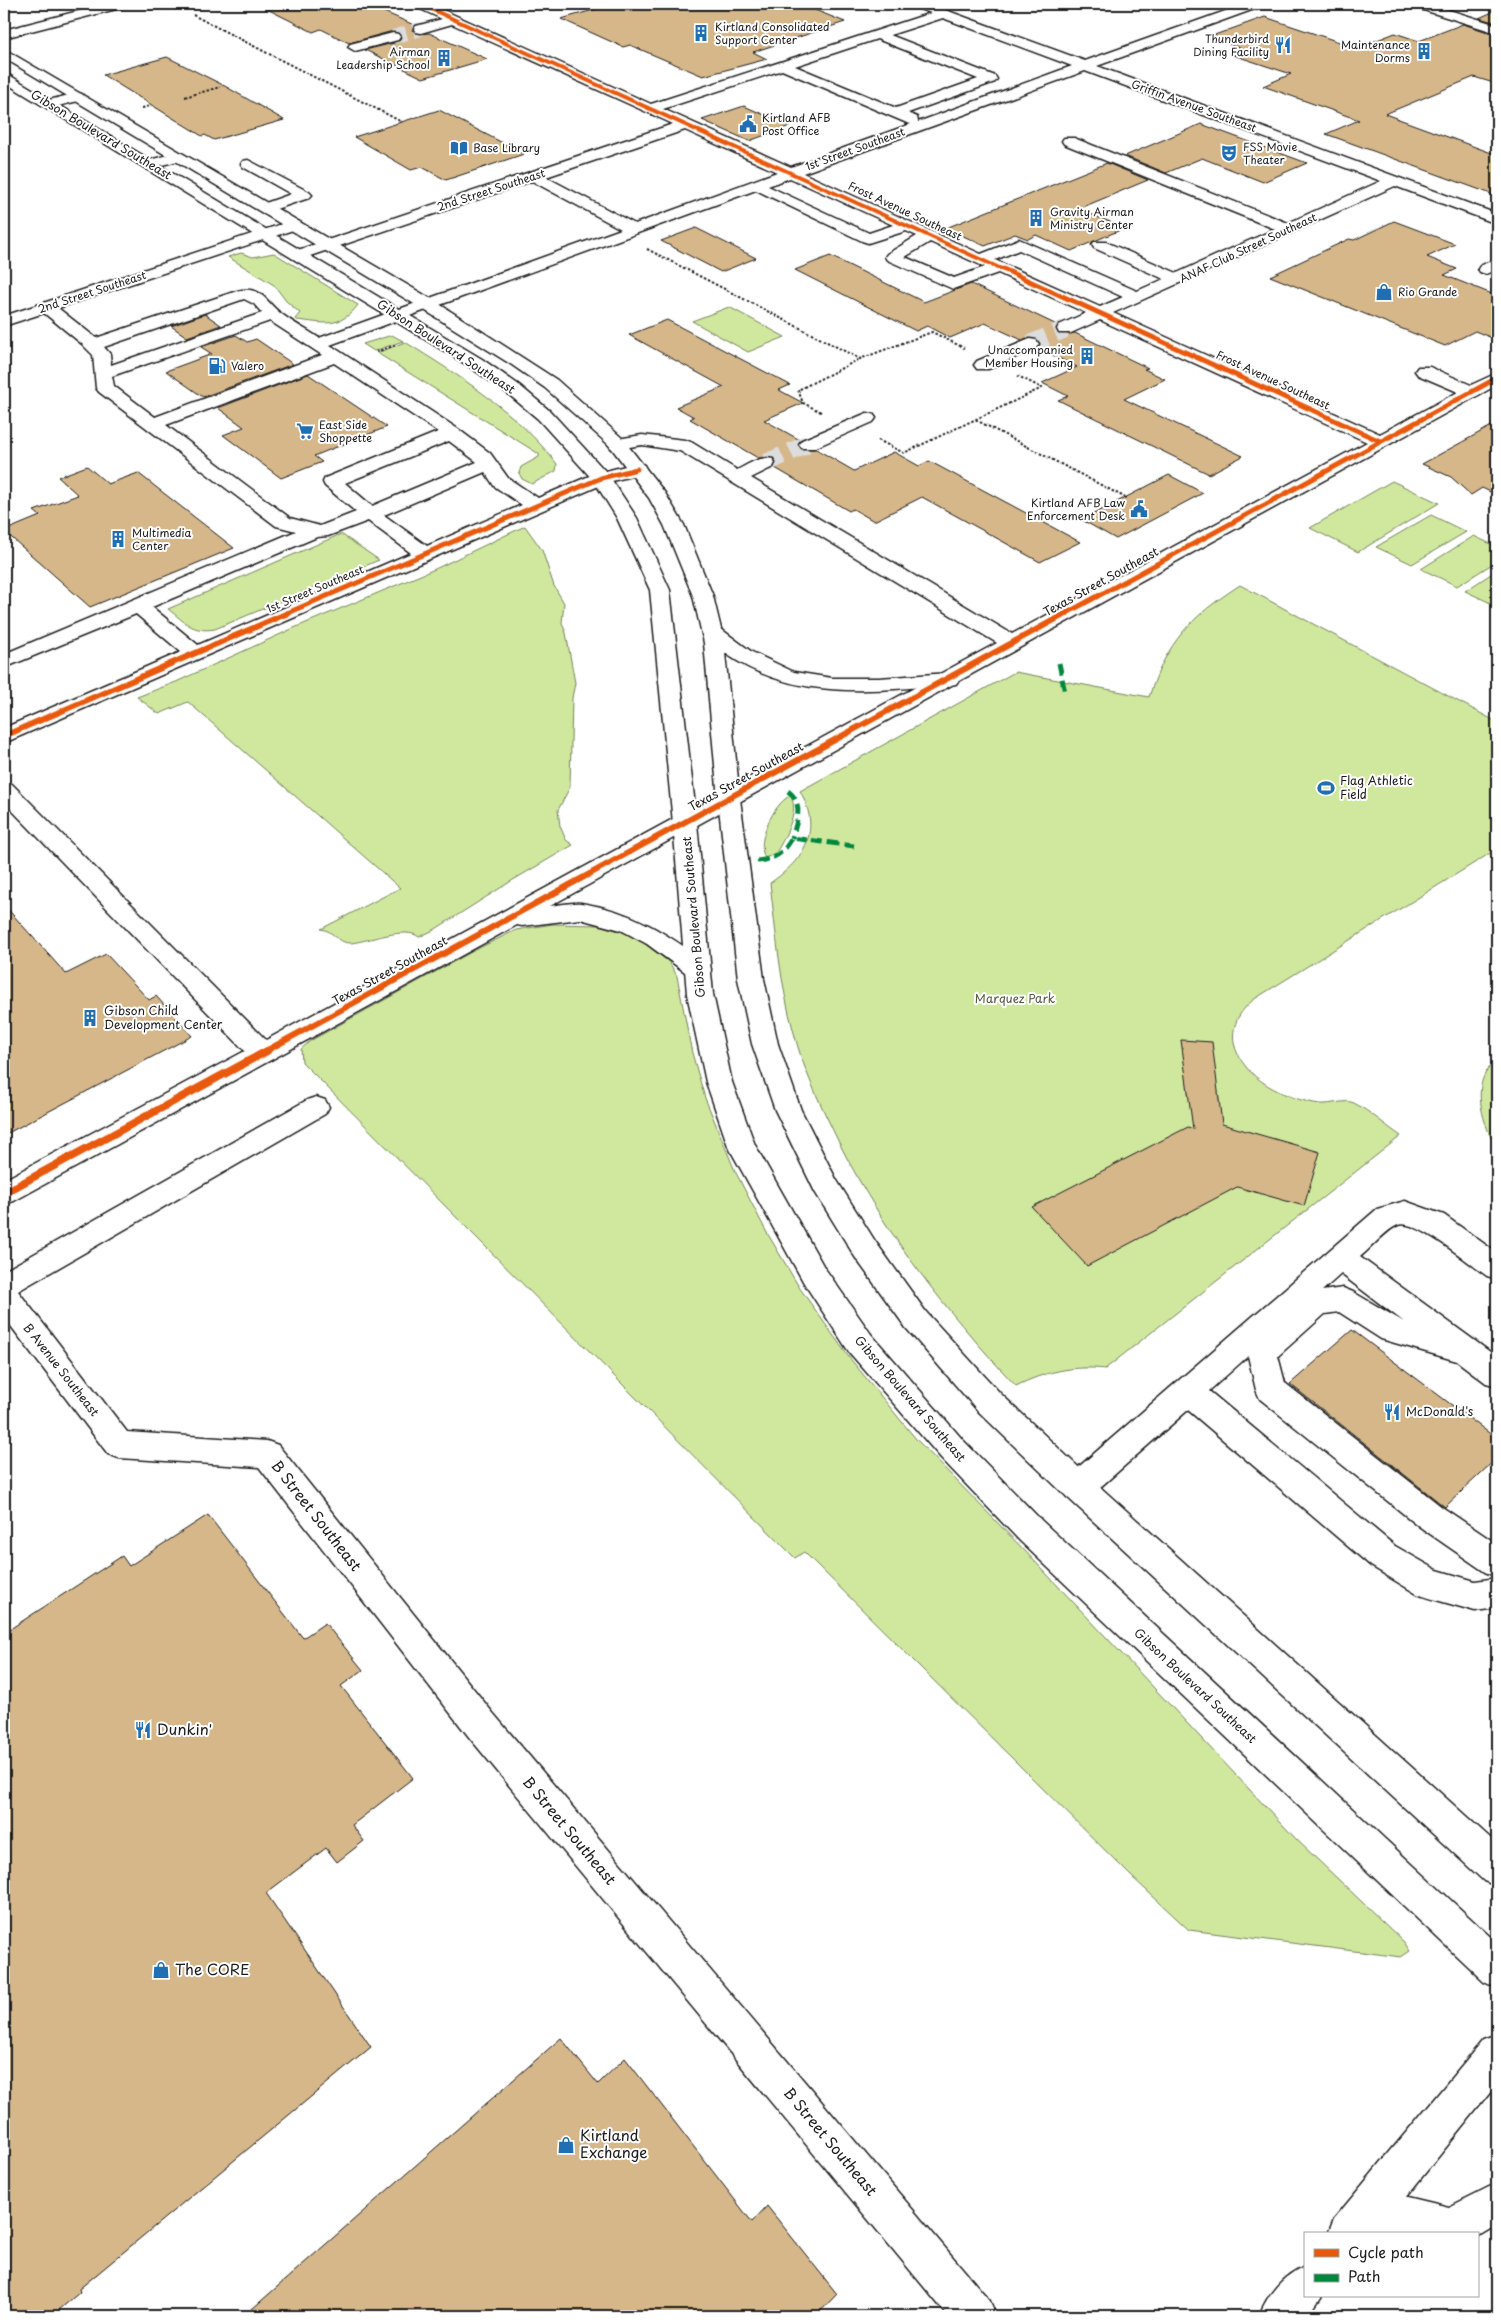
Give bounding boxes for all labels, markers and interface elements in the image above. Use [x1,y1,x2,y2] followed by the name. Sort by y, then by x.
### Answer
[715,18,829,48] place label: Kirtland Consolidated Support Center
[691,23,711,43] building icon: Kirtland Consolidated Support Center
[1193,30,1269,60] place label: Thunderbird Dining Facility
[1273,35,1293,55] restaurant icon: Thunderbird Dining Facility
[1341,36,1410,66] place label: Maintenance Dorms
[1414,41,1434,61] building icon: Maintenance Dorms
[336,43,430,73] place label: Airman Leadership School
[434,48,454,68] building icon: Airman Leadership School
[1129,75,1260,136] street label: Griffin Avenue Southeast
[28,85,176,184] street label: Gibson Boulevard Southeast
[762,109,831,139] place label: Kirtland AFB Post Office
[738,114,758,134] public building icon: Kirtland AFB Post Office
[803,122,907,174] street label: 1st Street Southeast
[449,138,469,158] library icon: Base Library
[1243,138,1297,168] place label: FSS Movie Theater
[473,139,540,156] place label: Base Library
[1219,143,1239,163] theatre icon: FSS Movie Theater
[435,164,548,215] street label: 2nd Street Southeast
[846,177,965,245] street label: Frost Avenue Southeast
[1050,203,1134,233] place label: Gravity Airman Ministry Center
[1026,208,1046,228] building icon: Gravity Airman Ministry Center
[1176,208,1320,287] street label: ANAF Club Street Southeast
[36,266,149,317] street label: 2nd Street Southeast
[1374,282,1394,302] shop icon: Rio Grande
[1398,283,1457,300] place label: Rio Grande
[374,295,519,398] street label: Gibson Boulevard Southeast
[985,341,1073,371] place label: Unaccompanied Member Housing
[1077,346,1097,366] building icon: Unaccompanied Member Housing
[1214,346,1333,414] street label: Frost Avenue Southeast
[207,356,227,376] fuel station icon: Valero
[231,357,264,374] place label: Valero
[319,416,372,446] place label: East Side Shoppette
[295,421,315,441] supermarket icon: East Side Shoppette
[1027,494,1125,524] place label: Kirtland AFB Law Enforcement Desk
[1129,499,1149,519] public building icon: Kirtland AFB Law Enforcement Desk
[132,524,191,554] place label: Multimedia Center
[108,529,128,549] building icon: Multimedia Center
[1040,542,1162,620] street label: Texas Street Southeast
[263,560,367,617] street label: 1st Street Southeast
[685,737,807,815] street label: Texas Street Southeast
[1340,771,1413,803] place label: Flag Athletic Field
[1316,778,1336,798] sports icon: Flag Athletic Field
[677,836,709,998] street label: Gibson Boulevard Southeast
[329,931,451,1009] street label: Texas Street Southeast
[975,989,1055,1007] park label: Marquez Park
[104,1001,223,1033] place label: Gibson Child Development Center
[80,1008,100,1028] building icon: Gibson Child Development Center
[20,1319,104,1420] street label: B Avenue Southeast
[851,1331,971,1465] street label: Gibson Boulevard Southeast
[1382,1402,1402,1422] restaurant icon: McDonald's
[1406,1402,1474,1420] place label: McDonald's
[266,1455,368,1576] street label: B Street Southeast
[1130,1624,1261,1747] street label: Gibson Boulevard Southeast
[157,1717,212,1740] place label: Dunkin'
[133,1720,153,1740] restaurant icon: Dunkin'
[518,1771,622,1889] street label: B Street Southeast
[175,1957,250,1980] place label: The CORE
[151,1960,171,1980] shop icon: The CORE
[779,2082,883,2200] street label: B Street Southeast
[580,2123,647,2163] place label: Kirtland Exchange
[556,2135,576,2155] shop icon: Kirtland Exchange
[1304,2232,1478,2298] legend
[1348,2240,1424,2263] text: Cycle path
[1348,2264,1380,2287] text: Path

